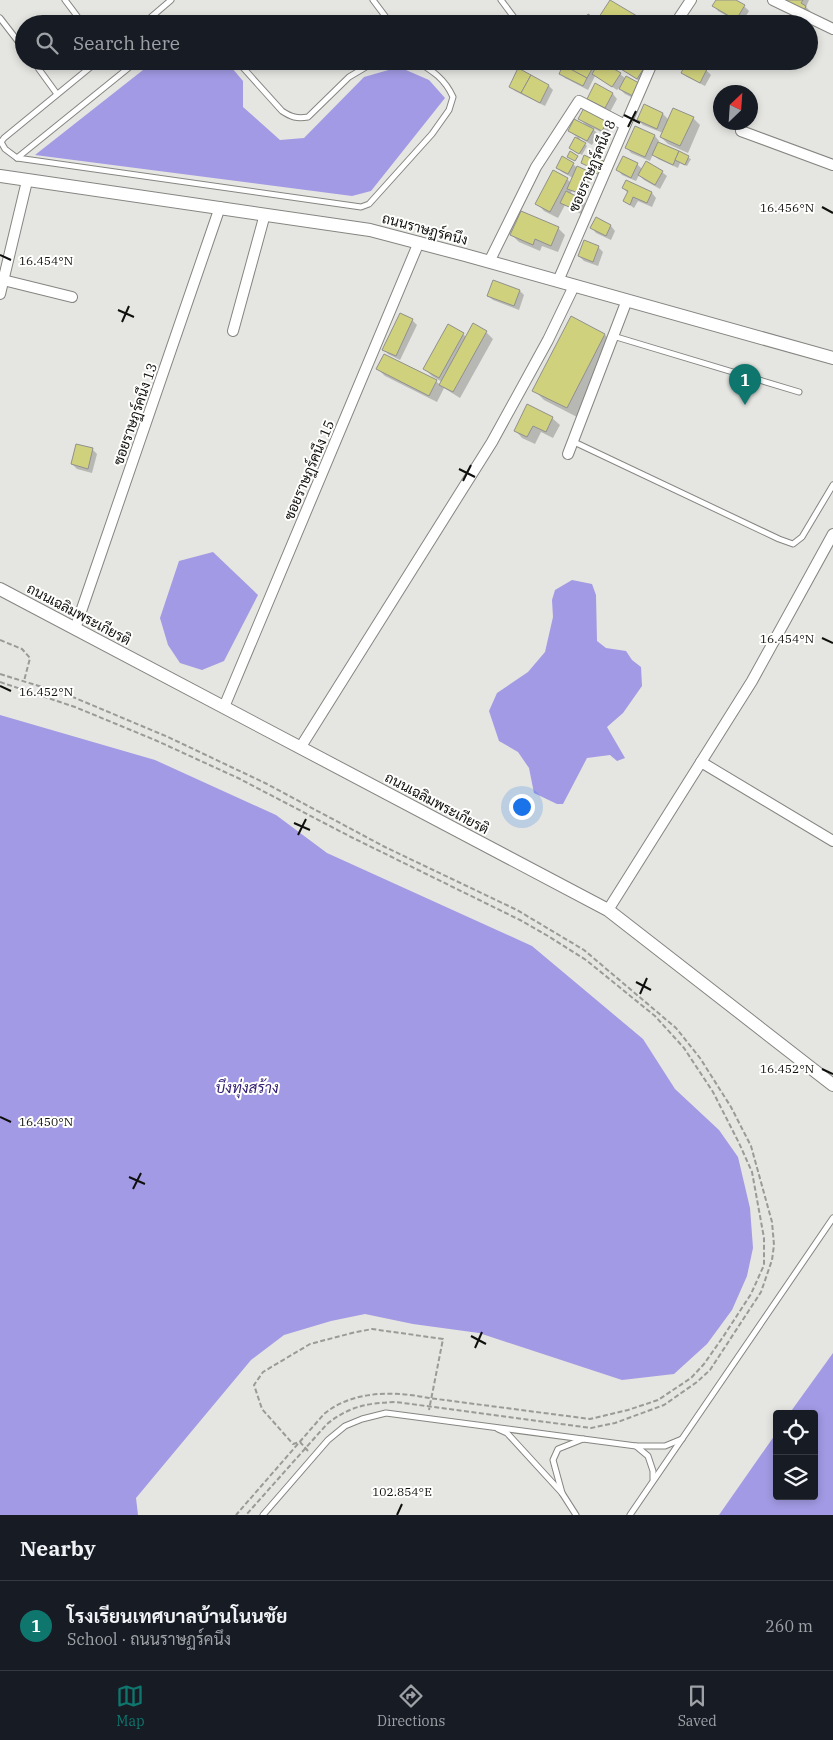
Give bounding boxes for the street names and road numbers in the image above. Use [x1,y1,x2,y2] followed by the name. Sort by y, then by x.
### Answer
[564,117,620,215] street label: ซอยราษฏร์คนึง 8
[380,209,470,249] street label: ถนนราษฏร์คนึง
[109,360,161,468] street label: ซอยราษฏร์คนึง 13
[280,417,338,523] street label: ซอยราษฏร์คนึง 15
[24,579,134,649] street label: ถนนเฉลิมพระเกียรติ
[382,768,492,838] street label: ถนนเฉลิมพระเกียรติ

